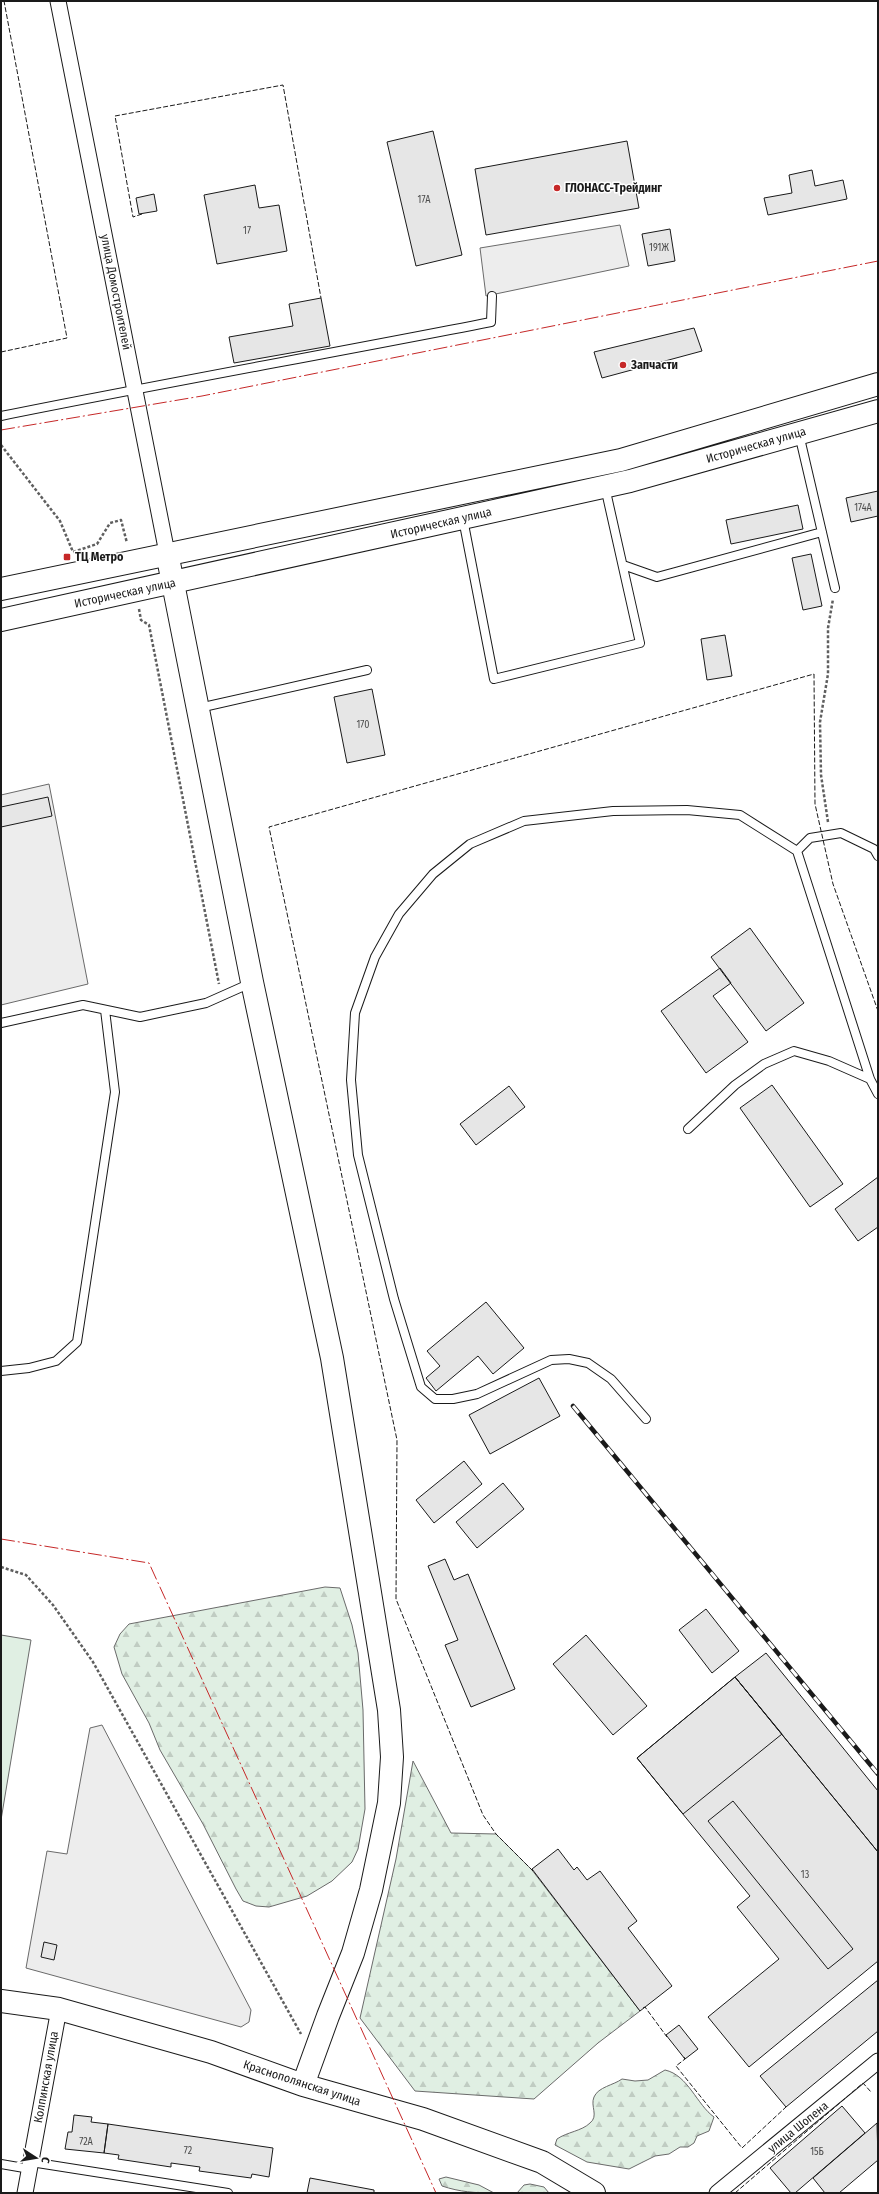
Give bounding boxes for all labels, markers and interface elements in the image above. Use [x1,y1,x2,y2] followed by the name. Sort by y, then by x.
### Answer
[565,181,662,195] place label: ГЛОНАСС-Трейдинг
[552,183,562,193] marker: ГЛОНАСС-Трейдинг
[418,194,431,206] house number: 17А
[243,225,251,237] house number: 17
[98,233,134,351] street label: улица Домостроителей
[649,242,670,254] house number: 191Ж
[630,358,678,372] place label: Запчасти
[618,360,628,370] marker: Запчасти
[704,424,808,466] street label: Историческая улица
[854,502,873,514] house number: 174А
[389,505,493,541] street label: Историческая улица
[75,550,124,564] place label: ТЦ Метро
[62,552,72,562] marker: ТЦ Метро
[73,575,177,611] street label: Историческая улица
[356,719,370,731] house number: 170
[801,1869,810,1881] house number: 13
[31,2030,61,2124] street label: Колпинская улица
[241,2057,363,2109] street label: Краснополянская улица
[765,2098,831,2156] street label: улица Шопена
[79,2136,94,2148] house number: 72А
[16,2138,56,2178] north arrow
[184,2145,193,2157] house number: 72
[810,2146,824,2158] house number: 15Б
[38,2156,52,2164] text: С

